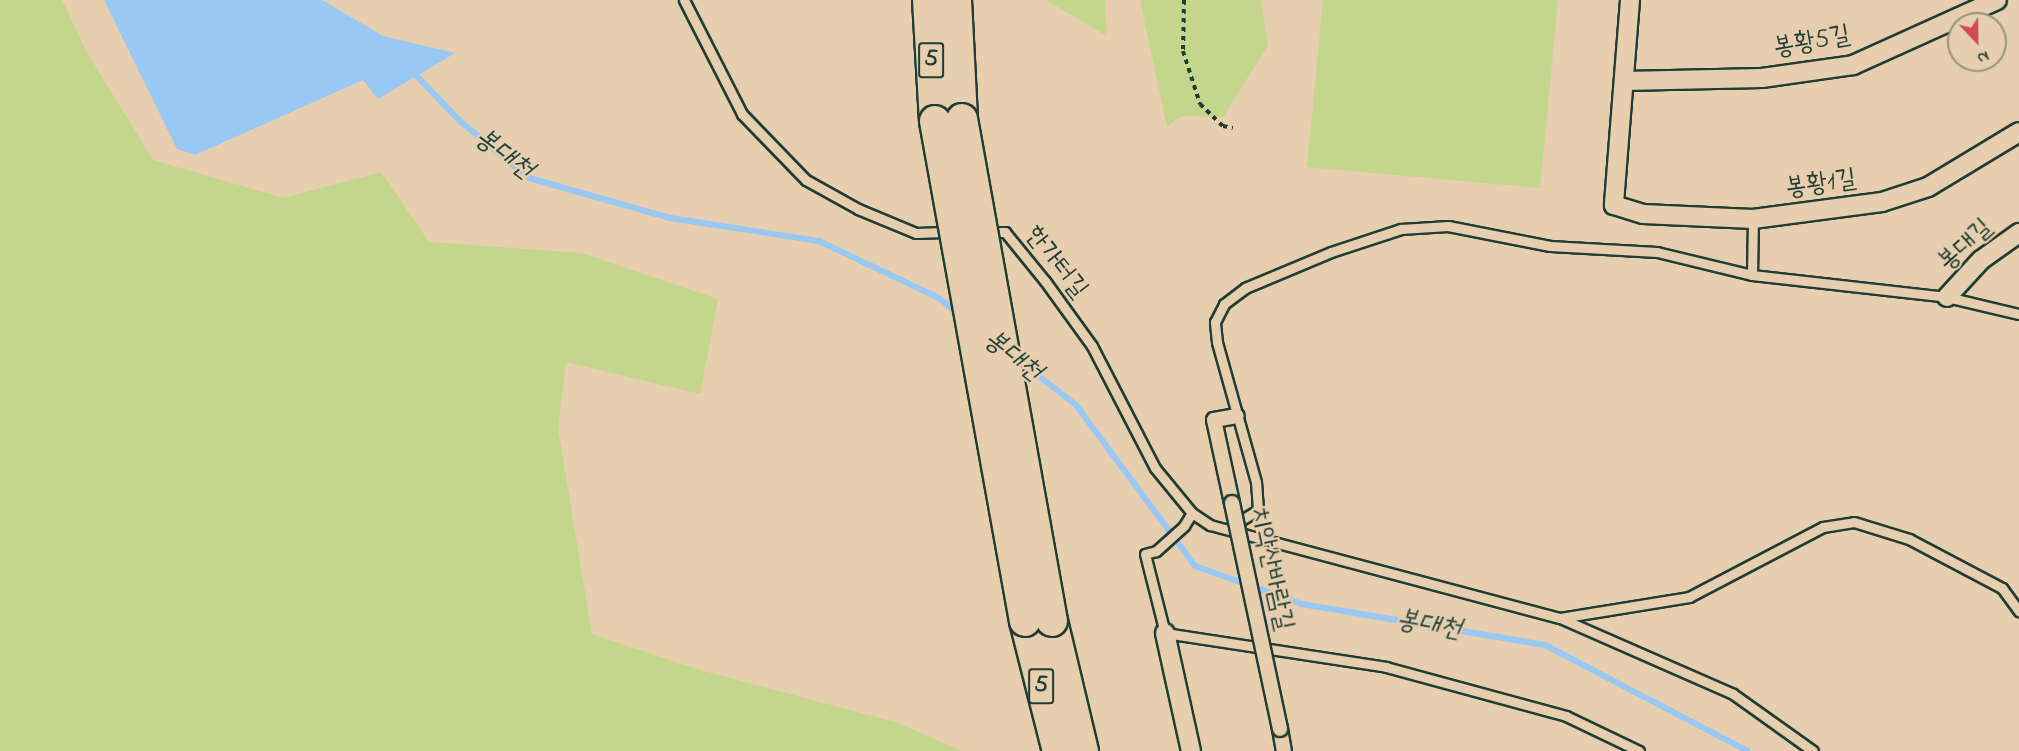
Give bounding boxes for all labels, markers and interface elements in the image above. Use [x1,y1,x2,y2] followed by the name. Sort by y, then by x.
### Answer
[1947,12,2007,72] north arrow
[1771,21,1853,65] street label: 봉황5길
[918,39,944,81] road number: 5
[1973,44,1993,70] text: N
[468,121,540,187] water label: 봉대천
[1784,165,1858,205] street label: 봉황1길
[1932,213,2000,279] street label: 봉대길
[1017,220,1093,306] street label: 한가터길
[977,323,1049,389] water label: 봉대천
[1242,504,1298,634] street label: 치악산바람길
[1394,603,1464,647] water label: 봉대천
[1028,665,1054,707] road number: 5

